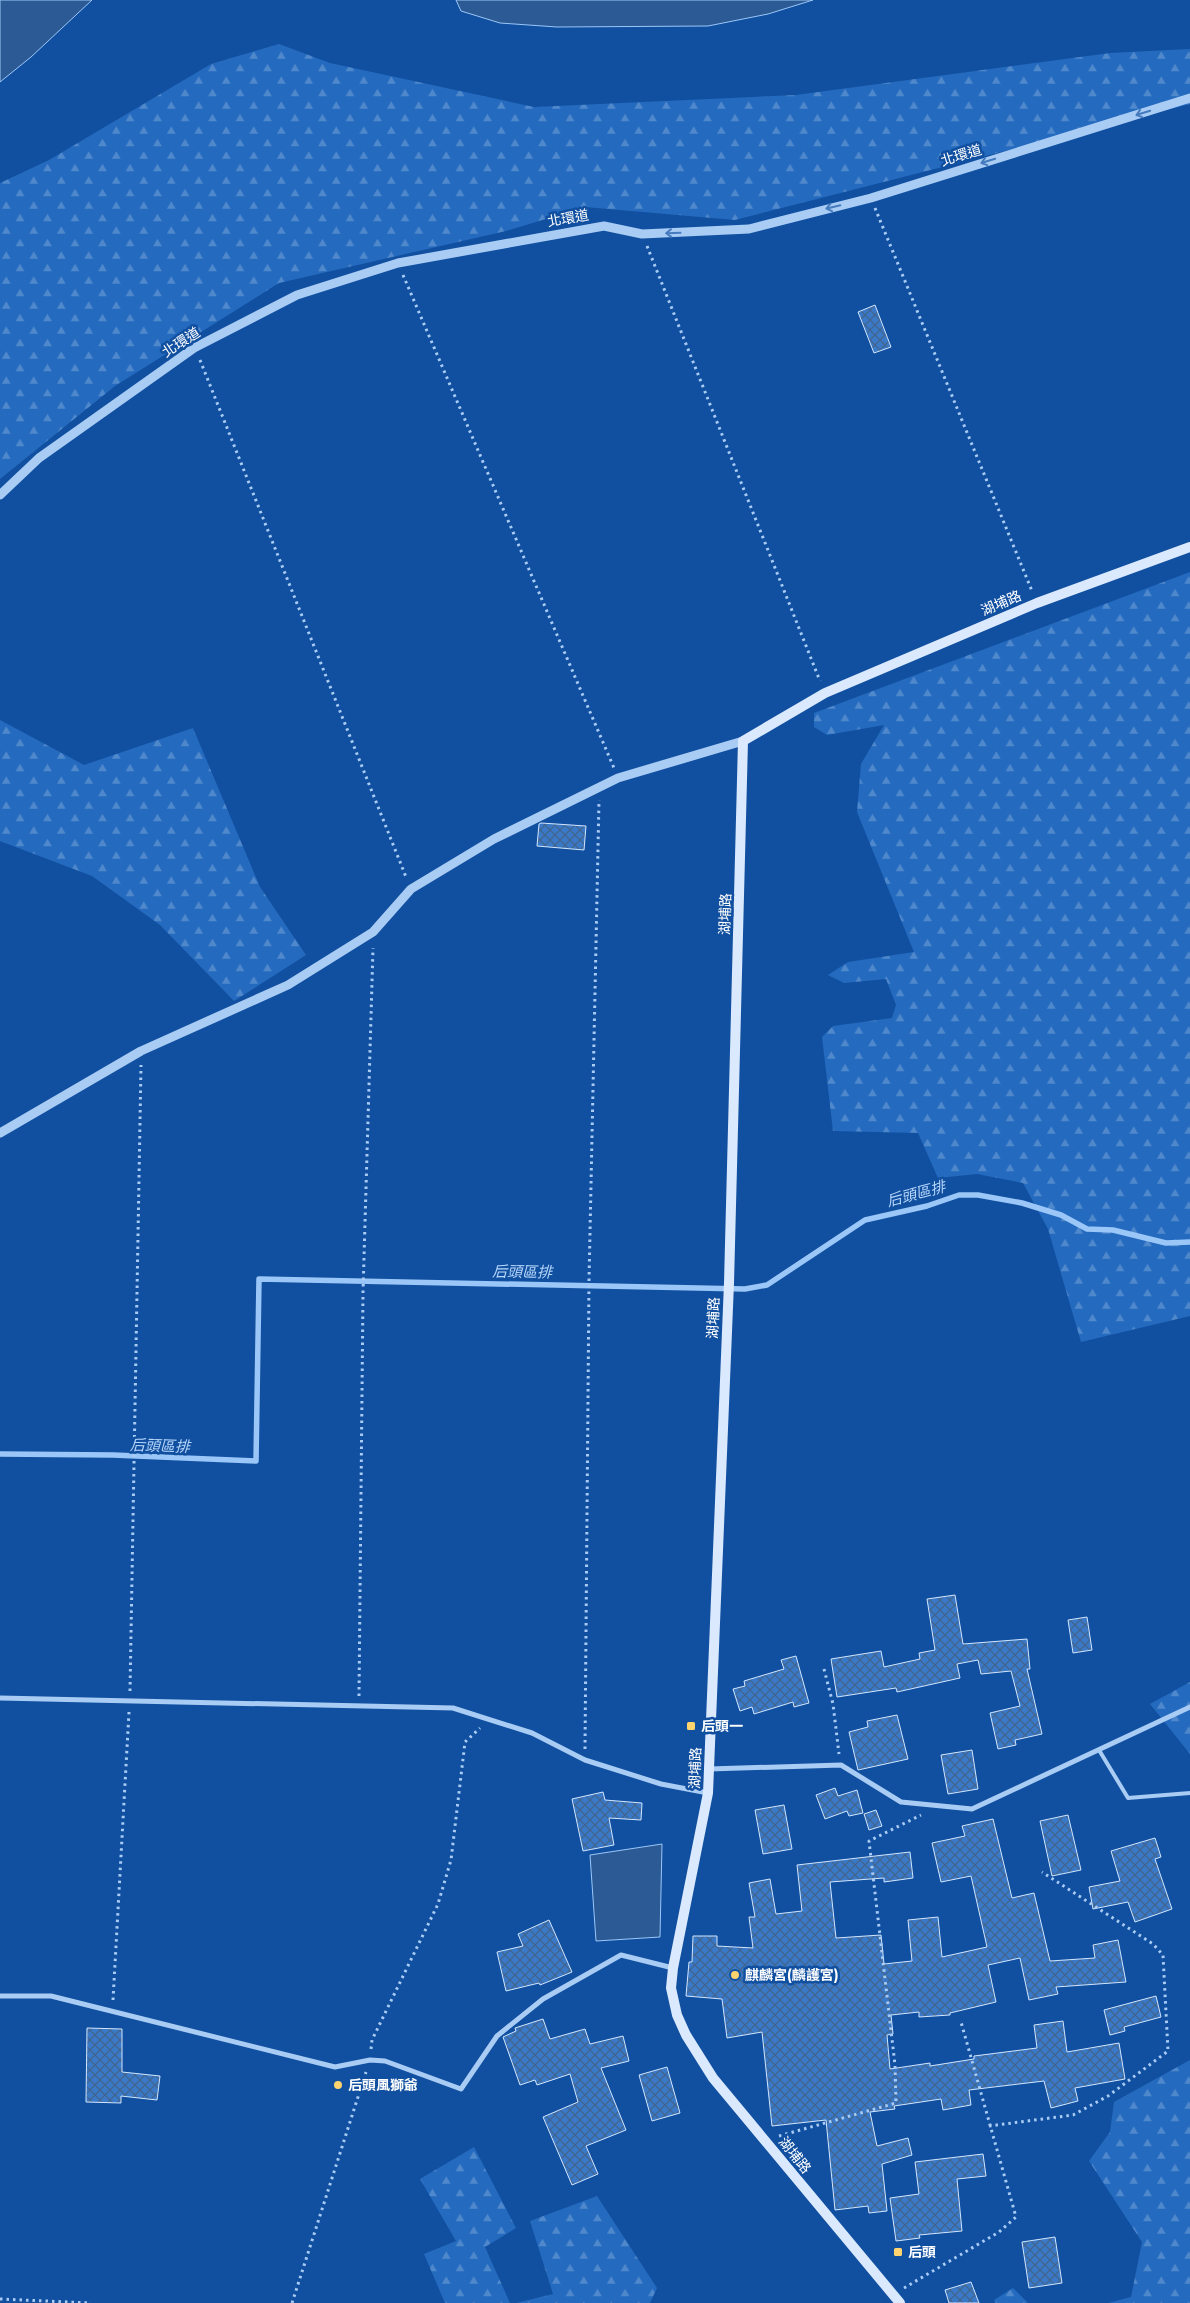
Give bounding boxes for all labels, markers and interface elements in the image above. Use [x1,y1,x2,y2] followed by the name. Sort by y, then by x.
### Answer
[1136,108,1152,118] one-way arrow
[938,139,984,171] street label: 北環道
[981,157,997,166] one-way arrow
[825,203,841,213] one-way arrow
[546,205,590,231] street label: 北環道
[665,228,681,237] one-way arrow
[158,322,204,362] street label: 北環道
[978,586,1024,620] street label: 湖埔路
[714,893,736,935] street label: 湖埔路
[884,1175,950,1212] water label: 后頭區排
[492,1260,554,1284] water label: 后頭區排
[702,1297,724,1339] street label: 湖埔路
[130,1434,192,1458] water label: 后頭區排
[701,1716,743,1736] place label: 后頭一
[685,1720,697,1732] marker: 后頭一
[684,1747,706,1789] street label: 湖埔路
[745,1965,839,1985] place label: 麒麟宮(麟護宮)
[729,1969,741,1981] marker: 麒麟宮(麟護宮)
[348,2075,418,2095] place label: 后頭風獅爺
[332,2079,344,2091] marker: 后頭風獅爺
[774,2132,816,2178] street label: 湖埔路
[908,2242,936,2262] place label: 后頭
[892,2246,904,2258] marker: 后頭

